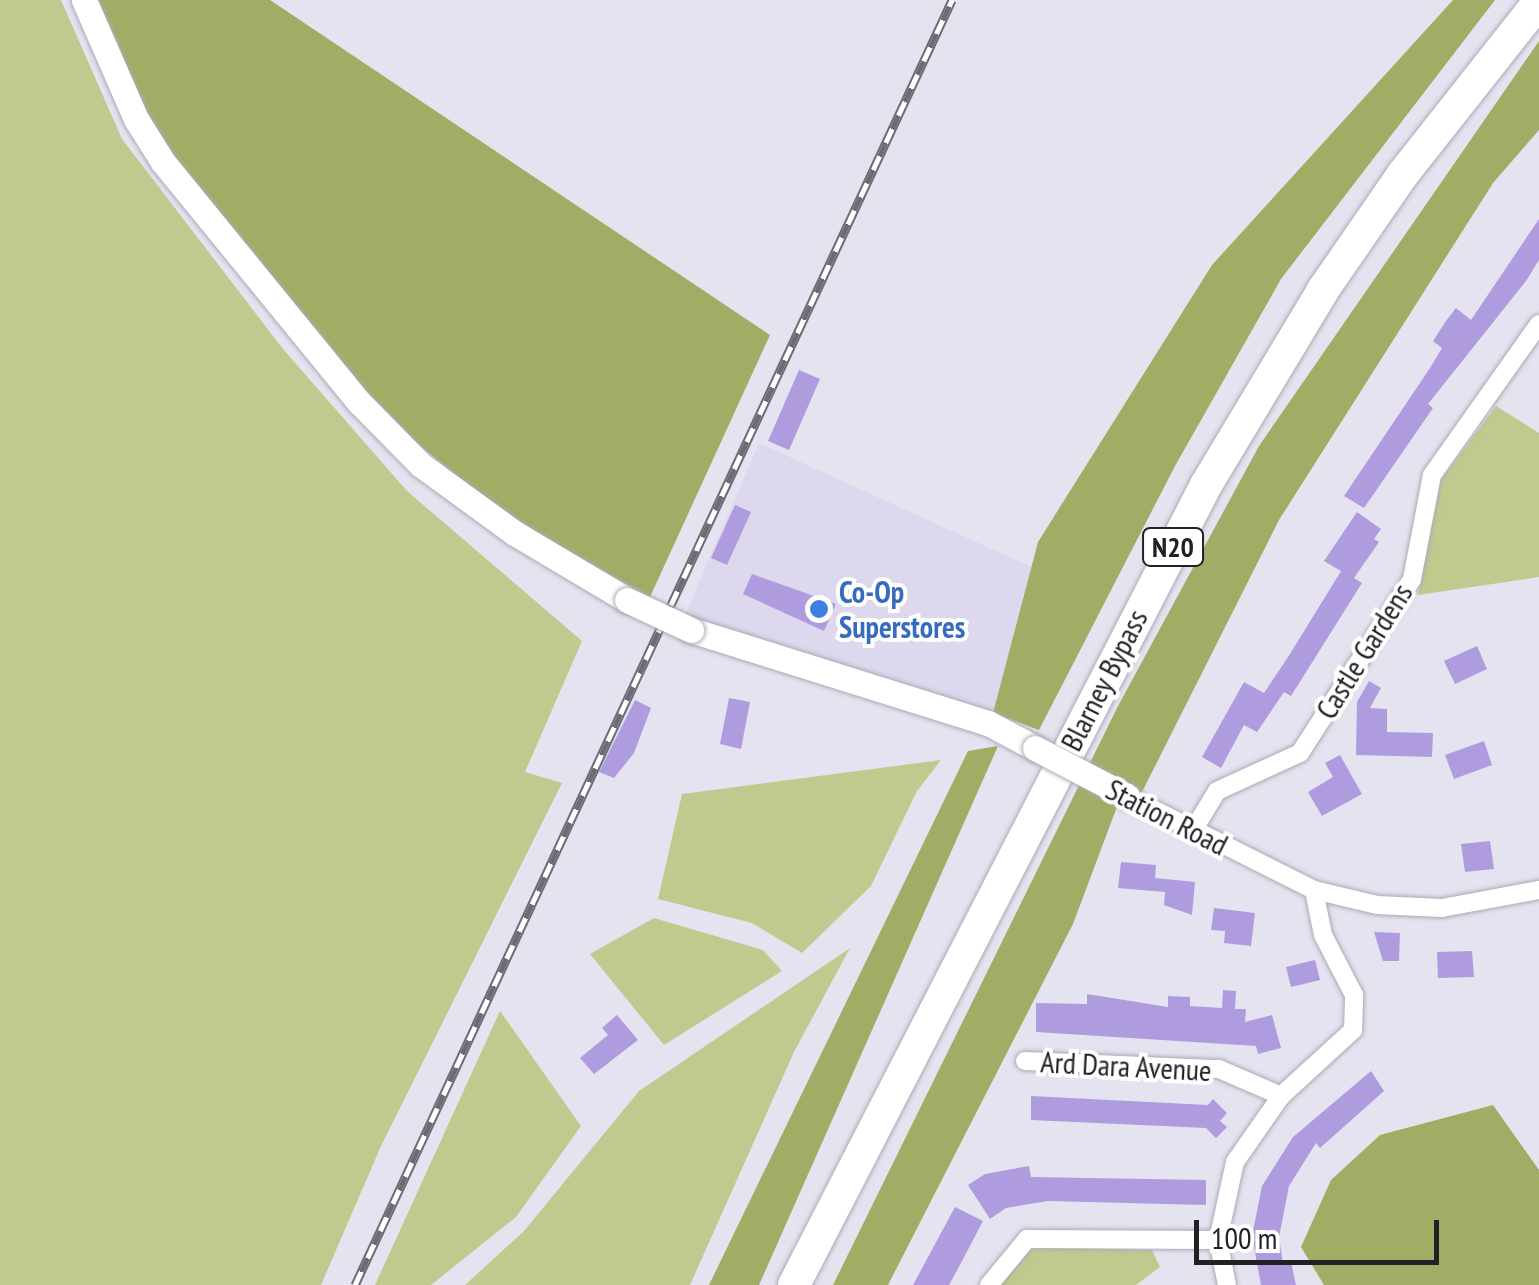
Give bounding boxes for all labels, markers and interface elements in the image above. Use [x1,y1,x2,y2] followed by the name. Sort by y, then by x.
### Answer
[1140,524,1206,570] road number: N20
[839,574,965,644] place label: Co-Op Superstores
[1308,577,1420,725] street label: Castle Gardens
[808,598,830,620] marker: Co-Op Superstores
[1053,603,1155,757] street label: Blarney Bypass
[1100,771,1234,863] street label: Station Road
[1039,1044,1213,1088] street label: Ard Dara Avenue
[1199,1200,1444,1262] scale bar
[1211,1218,1277,1257] text: 100 m

